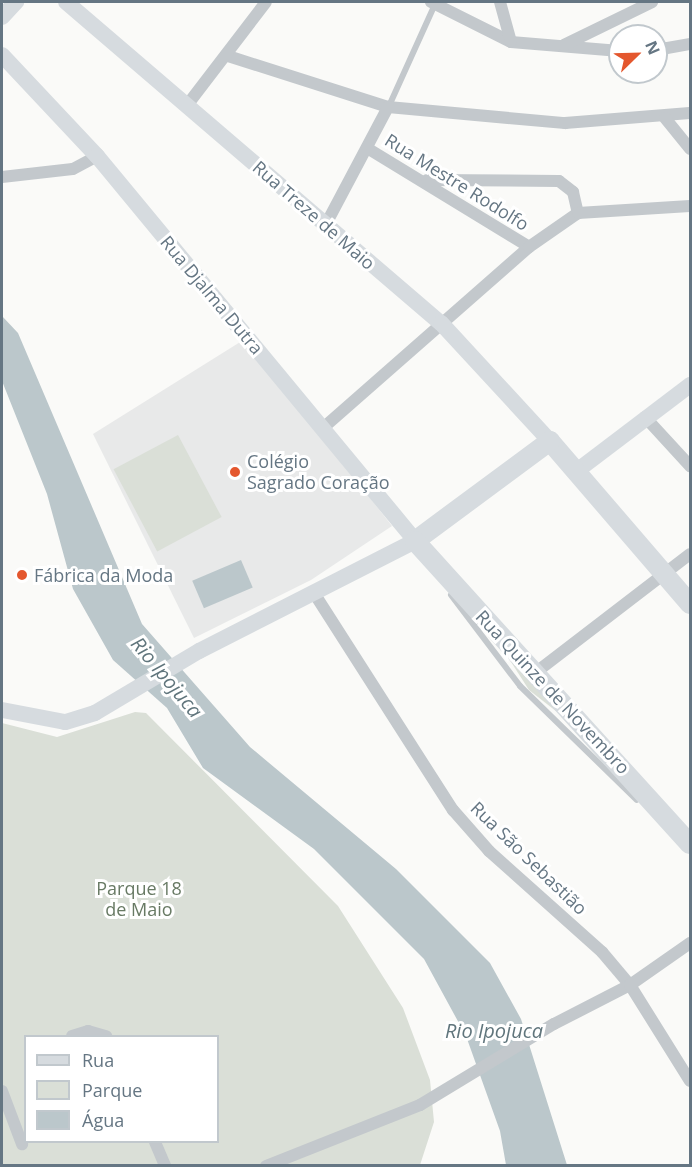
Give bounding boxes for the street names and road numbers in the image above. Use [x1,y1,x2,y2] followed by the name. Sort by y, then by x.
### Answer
[381,129,533,235] street label: Rua Mestre Rodolfo
[249,156,379,274] street label: Rua Treze de Maio
[156,231,268,359] street label: Rua Djalma Dutra
[472,606,634,778] street label: Rua Quinze de Novembro
[466,797,592,919] street label: Rua São Sebastião

